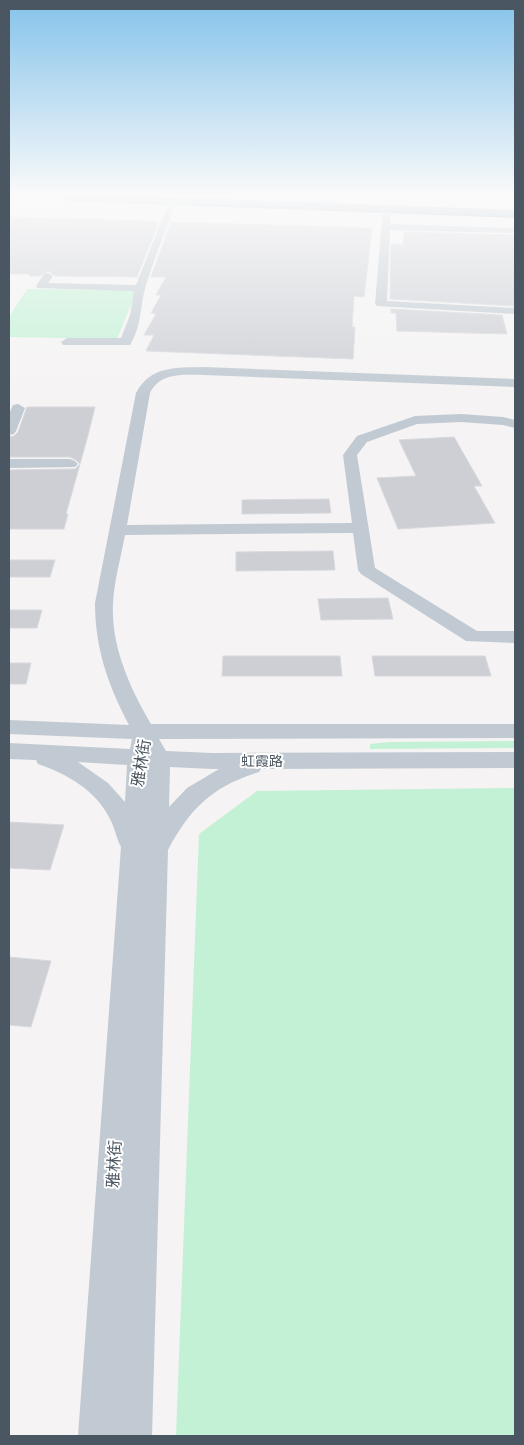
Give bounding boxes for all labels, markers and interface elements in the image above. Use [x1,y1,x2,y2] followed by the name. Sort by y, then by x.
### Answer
[128,738,154,788] street label: 雅林街
[241,753,283,770] street label: 虹霞路
[103,1140,125,1188] street label: 雅林街

